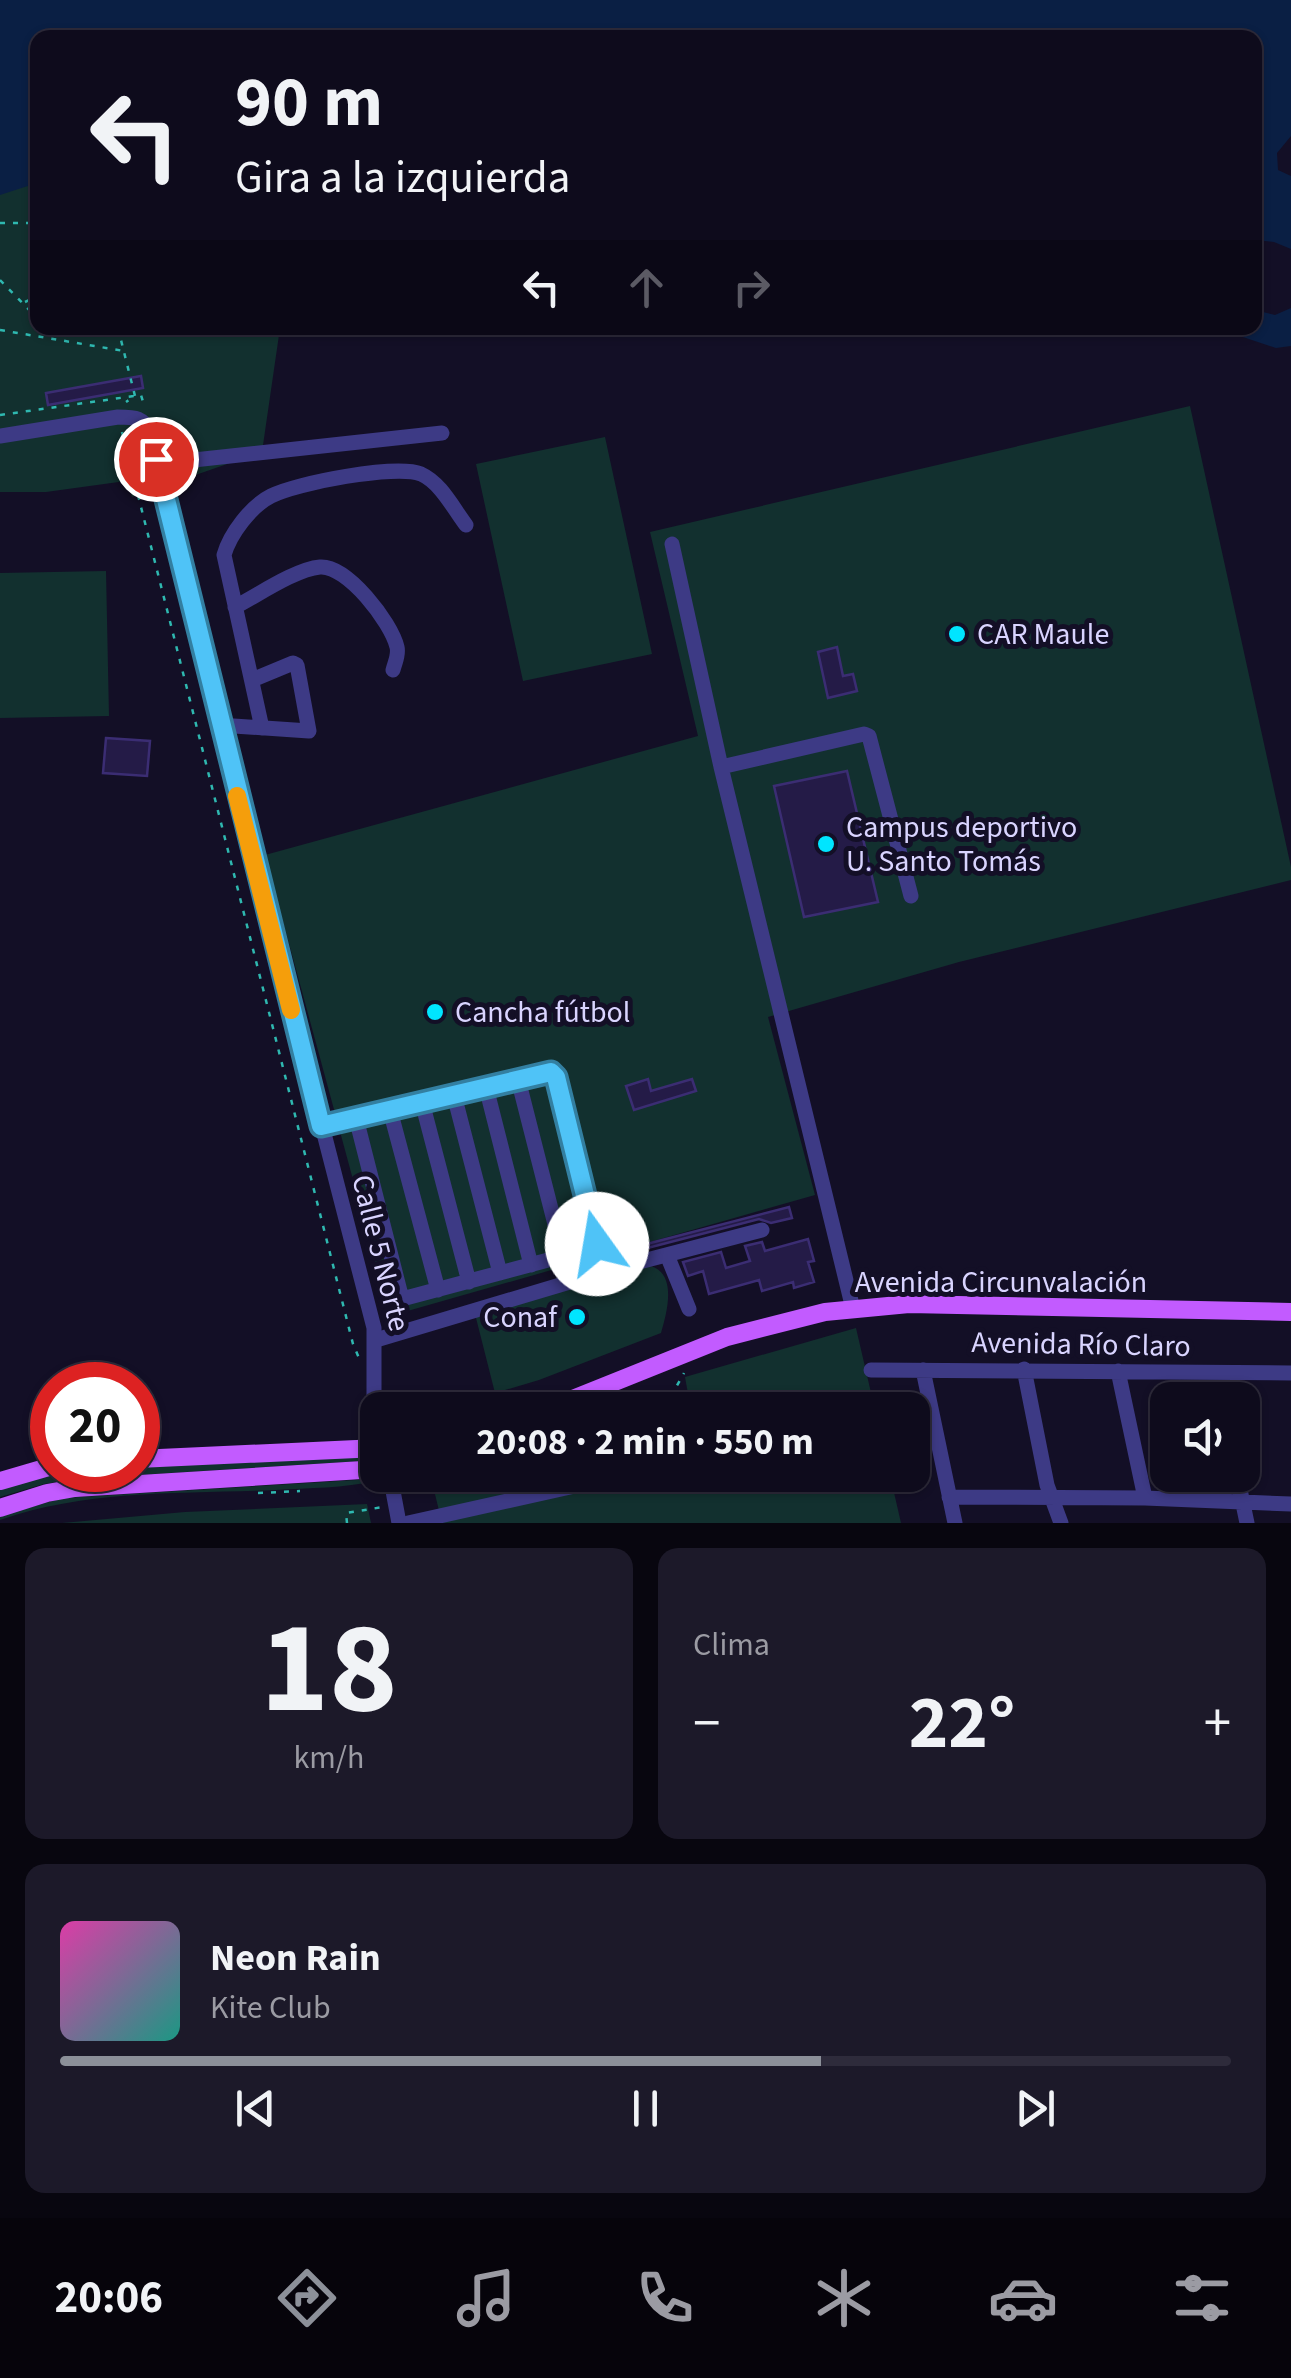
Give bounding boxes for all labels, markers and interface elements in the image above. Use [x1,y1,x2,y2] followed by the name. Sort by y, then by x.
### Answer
[235,53,383,153] text: 90 m
[70,70,200,200] icon: left
[235,146,570,210] text: Gira a la izquierda
[514,260,569,315] icon: left
[619,260,674,315] icon: ahead
[724,260,779,315] icon: right
[114,417,199,502] pin
[129,432,184,487] icon: arrive
[977,613,1109,656] place label: CAR Maule
[946,623,968,645] marker: CAR Maule
[846,806,1077,883] place label: Campus deportivo U. Santo Tomás
[815,833,837,855] marker: Campus deportivo U. Santo Tomás
[455,991,631,1034] place label: Cancha fútbol
[424,1001,446,1023] marker: Cancha fútbol
[340,1170,421,1336] street label: Calle 5 Norte
[545,1192,649,1296] position arrow
[855,1261,1147,1304] street label: Avenida Circunvalación
[483,1296,558,1339] place label: Conaf
[566,1306,588,1328] marker: Conaf
[971,1321,1191,1368] street label: Avenida Río Claro
[30,1362,160,1492] speed limit sign: 20
[1150,1382,1260,1492] map controls
[1150,1382,1260,1492] button: sound
[476,1415,814,1469] text: 20:08 · 2 min · 550 m
[260,1577,398,1762] text: 18
[693,1622,770,1668] text: Clima
[909,1670,1015,1777] text: 22°
[693,1685,720,1763] text: −
[1204,1685,1231,1763] text: +
[294,1735,364,1781] text: km/h
[210,1931,381,1985] text: Neon Rain
[210,1985,331,2031] text: Kite Club
[228,2081,283,2136] icon: previous
[618,2081,673,2136] icon: pause
[1008,2081,1063,2136] icon: next
[272,2263,342,2333] icon: directions
[451,2263,521,2333] icon: music
[630,2263,700,2333] icon: phone
[809,2263,879,2333] icon: climate
[988,2263,1058,2333] icon: car
[1167,2263,1237,2333] icon: filters
[54,2266,163,2330] text: 20:06

